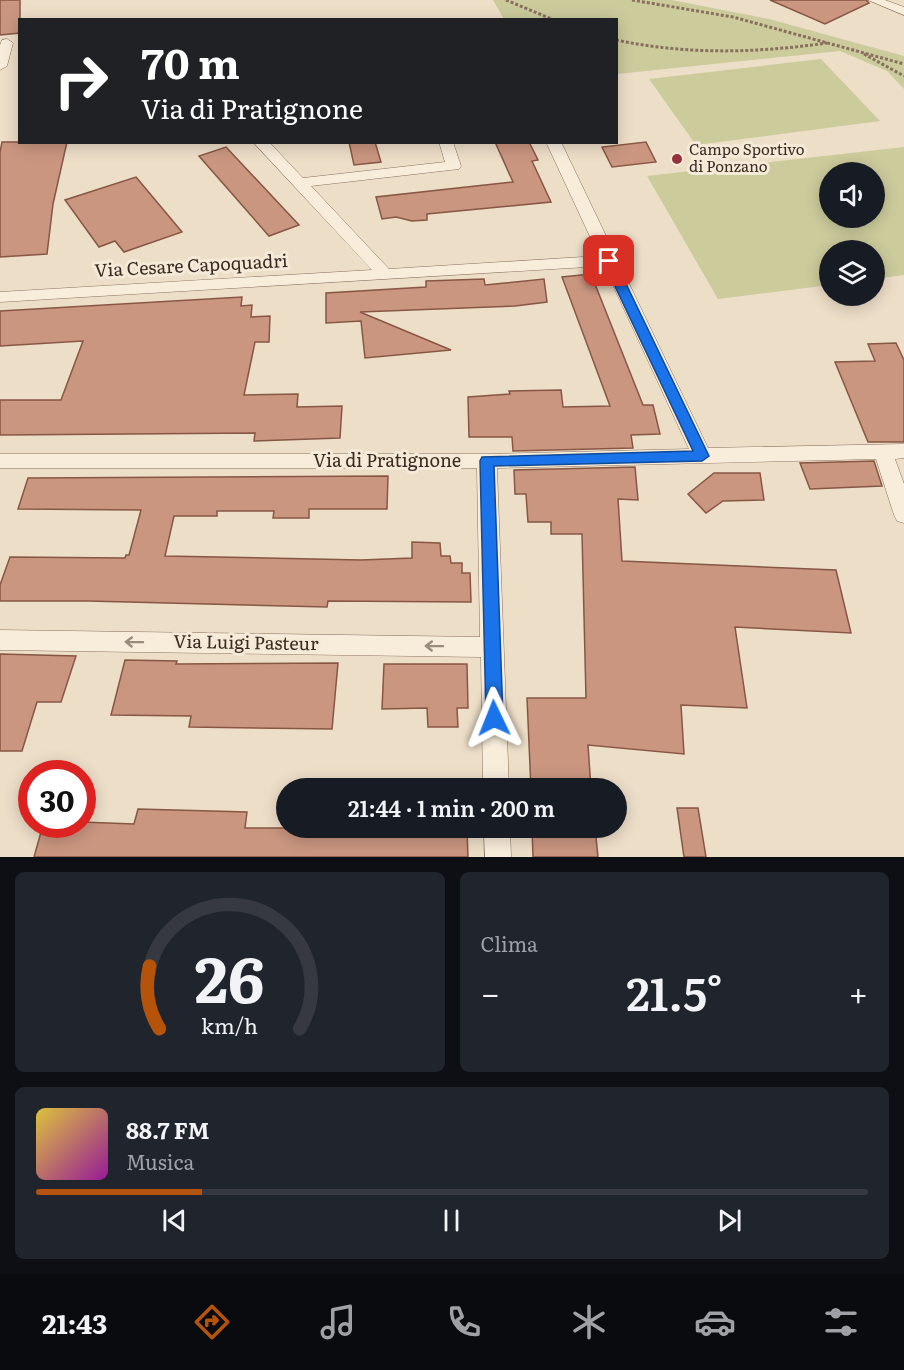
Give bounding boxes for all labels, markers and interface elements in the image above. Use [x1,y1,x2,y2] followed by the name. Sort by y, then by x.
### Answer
[141,30,240,92] text: 70 m
[42,42,120,120] icon: right
[141,87,363,127] text: Via di Pratignone
[689,137,805,177] place label: Campo Sportivo di Ponzano
[670,152,684,166] marker: Campo Sportivo di Ponzano
[819,162,885,306] map controls
[819,162,885,228] button: sound
[583,235,634,286] pin
[819,240,885,306] button: layers
[592,244,625,277] icon: arrive
[94,246,288,283] street label: Via Cesare Capoquadri
[313,446,461,473] street label: Via di Pratignone
[173,627,319,656] street label: Via Luigi Pasteur
[124,636,144,648] one-way arrow
[424,640,444,652] one-way arrow
[462,686,526,750] position arrow
[18,760,96,838] speed limit sign: 30
[348,791,555,824] text: 21:44 · 1 min · 200 m
[481,928,538,958] text: Clima
[195,930,265,1022] text: 26
[626,958,722,1025] text: 21.5°
[481,967,500,1016] text: −
[849,967,868,1016] text: +
[201,1009,258,1041] text: km/h
[126,1113,209,1146] text: 88.7 FM
[126,1146,194,1176] text: Musica
[158,1204,191,1237] icon: previous
[435,1204,468,1237] icon: pause
[713,1204,746,1237] icon: next
[191,1301,233,1343] icon: directions
[317,1301,359,1343] icon: music
[443,1301,485,1343] icon: phone
[568,1301,610,1343] icon: climate
[694,1301,736,1343] icon: car
[820,1301,862,1343] icon: filters
[42,1302,107,1342] text: 21:43

